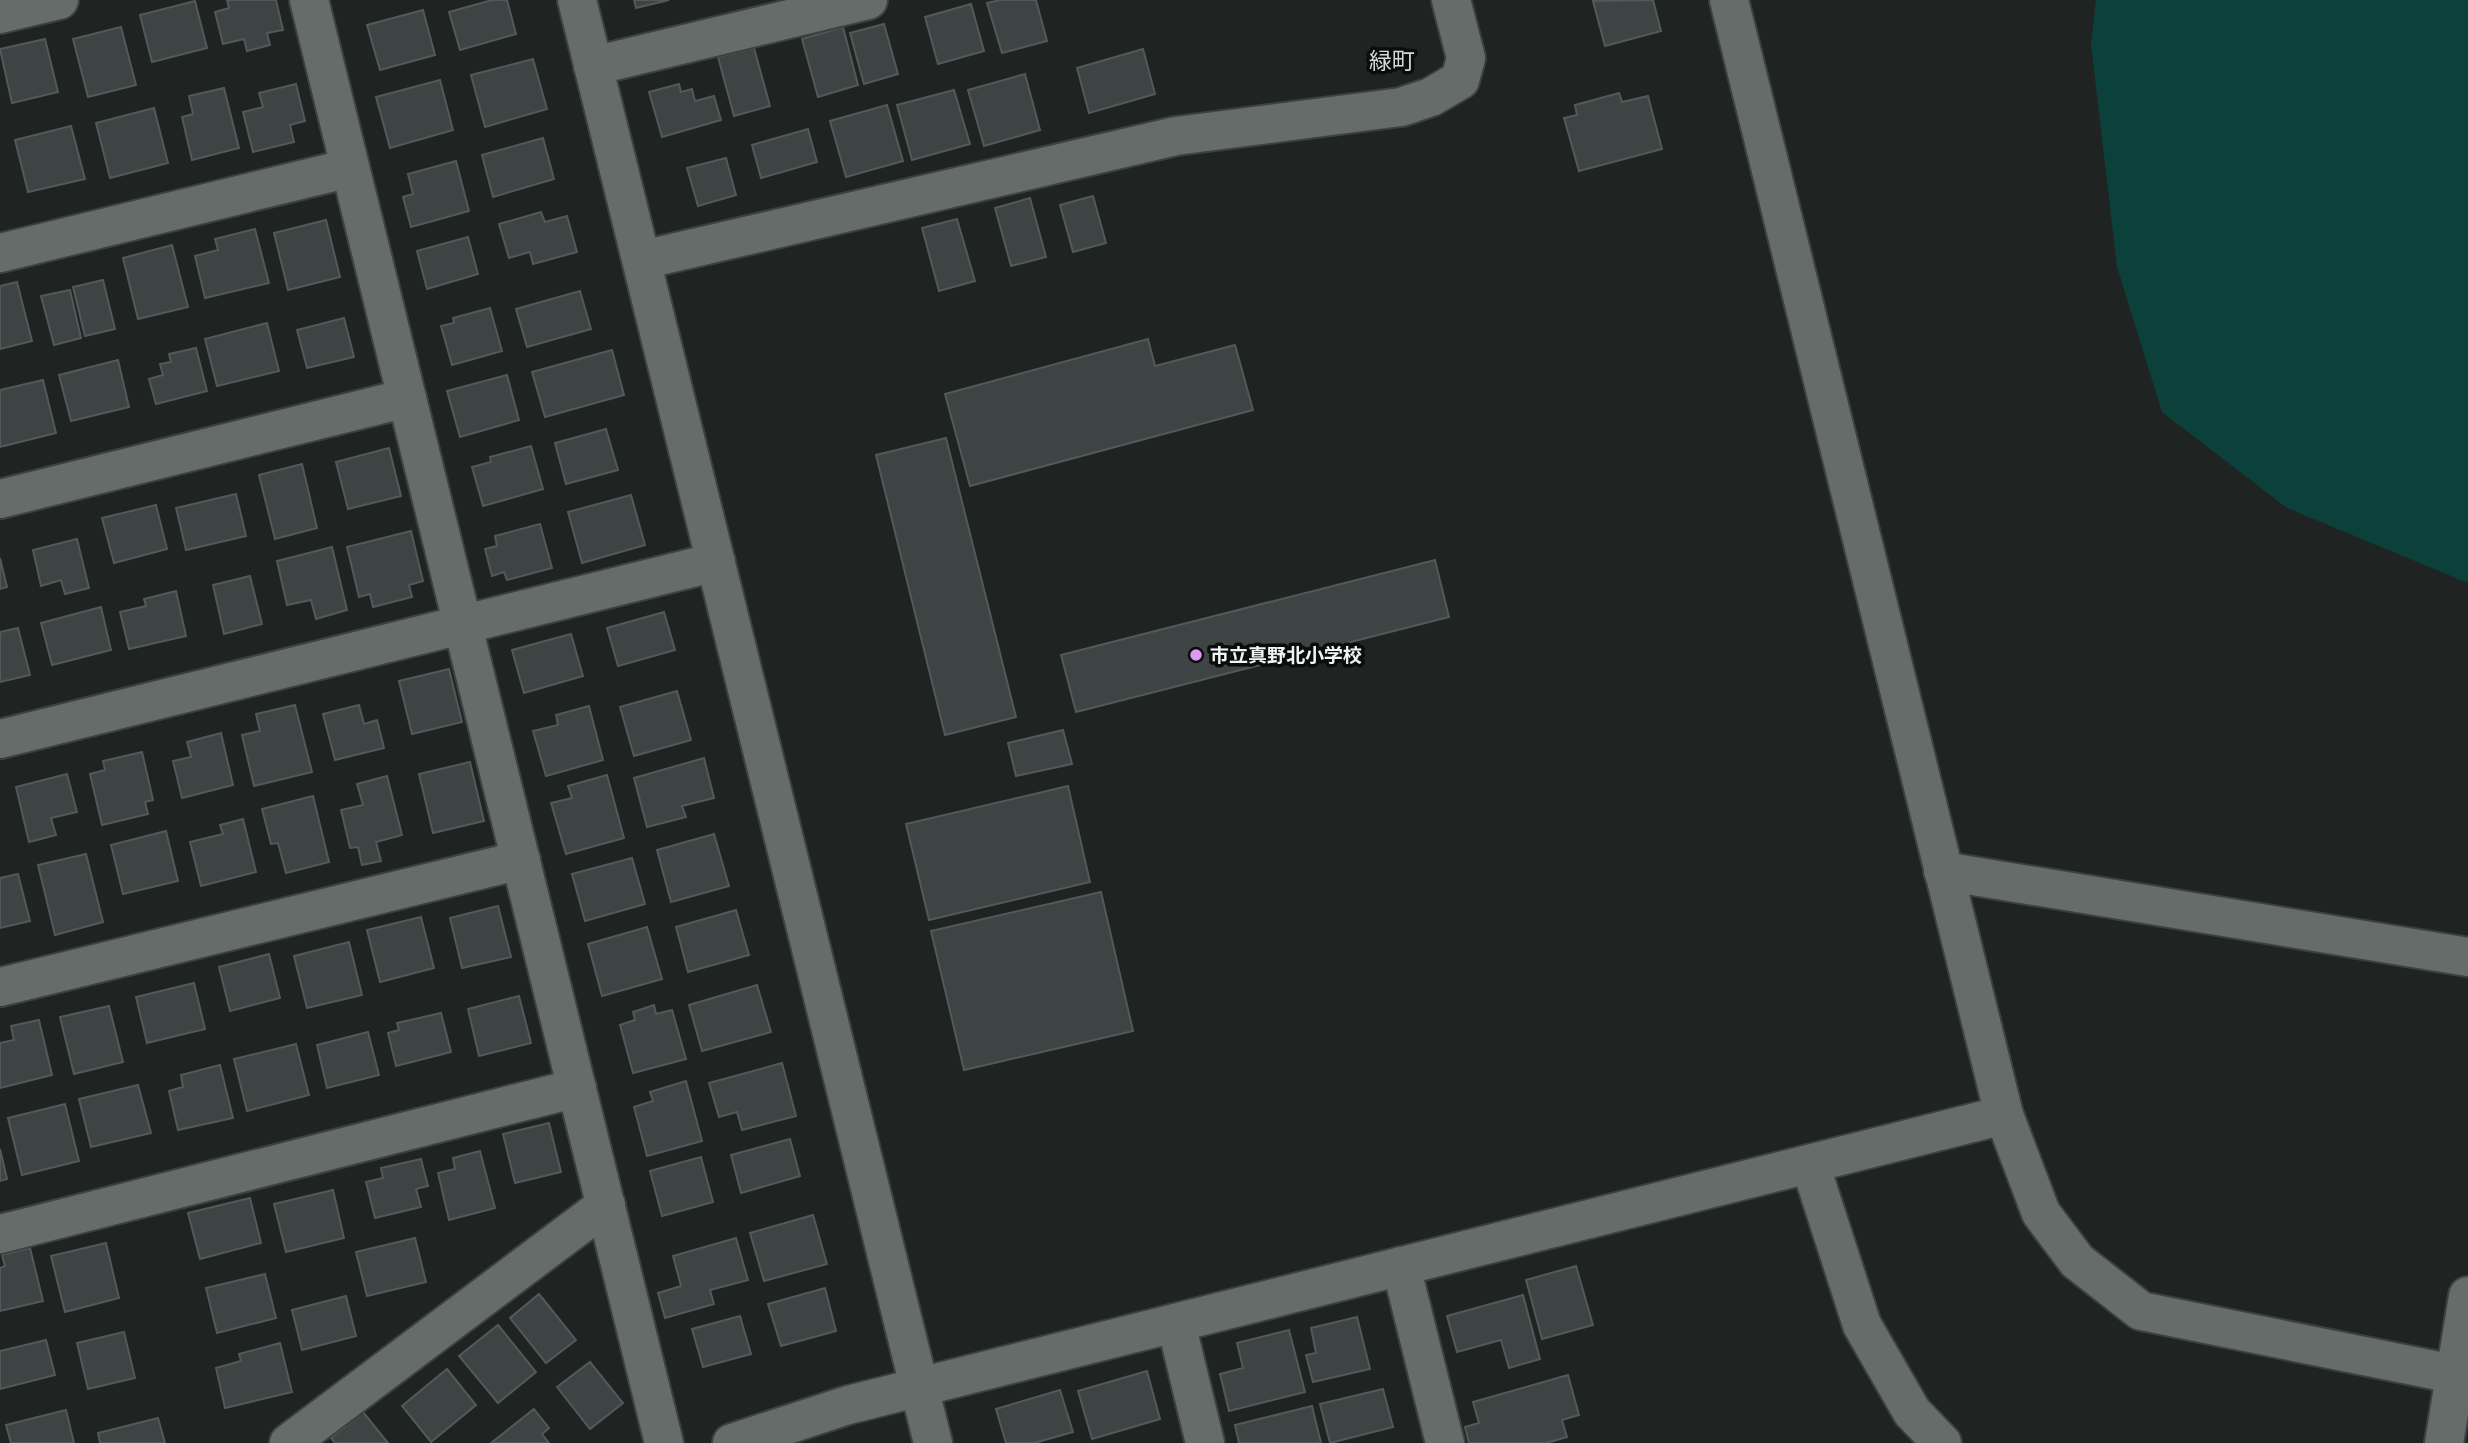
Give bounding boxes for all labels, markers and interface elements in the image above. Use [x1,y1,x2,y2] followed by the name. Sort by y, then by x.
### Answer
[1369,48,1415,75] district label: 緑町
[1210,644,1362,667] place label: 市立真野北小学校
[1188,647,1204,663] marker: 市立真野北小学校

